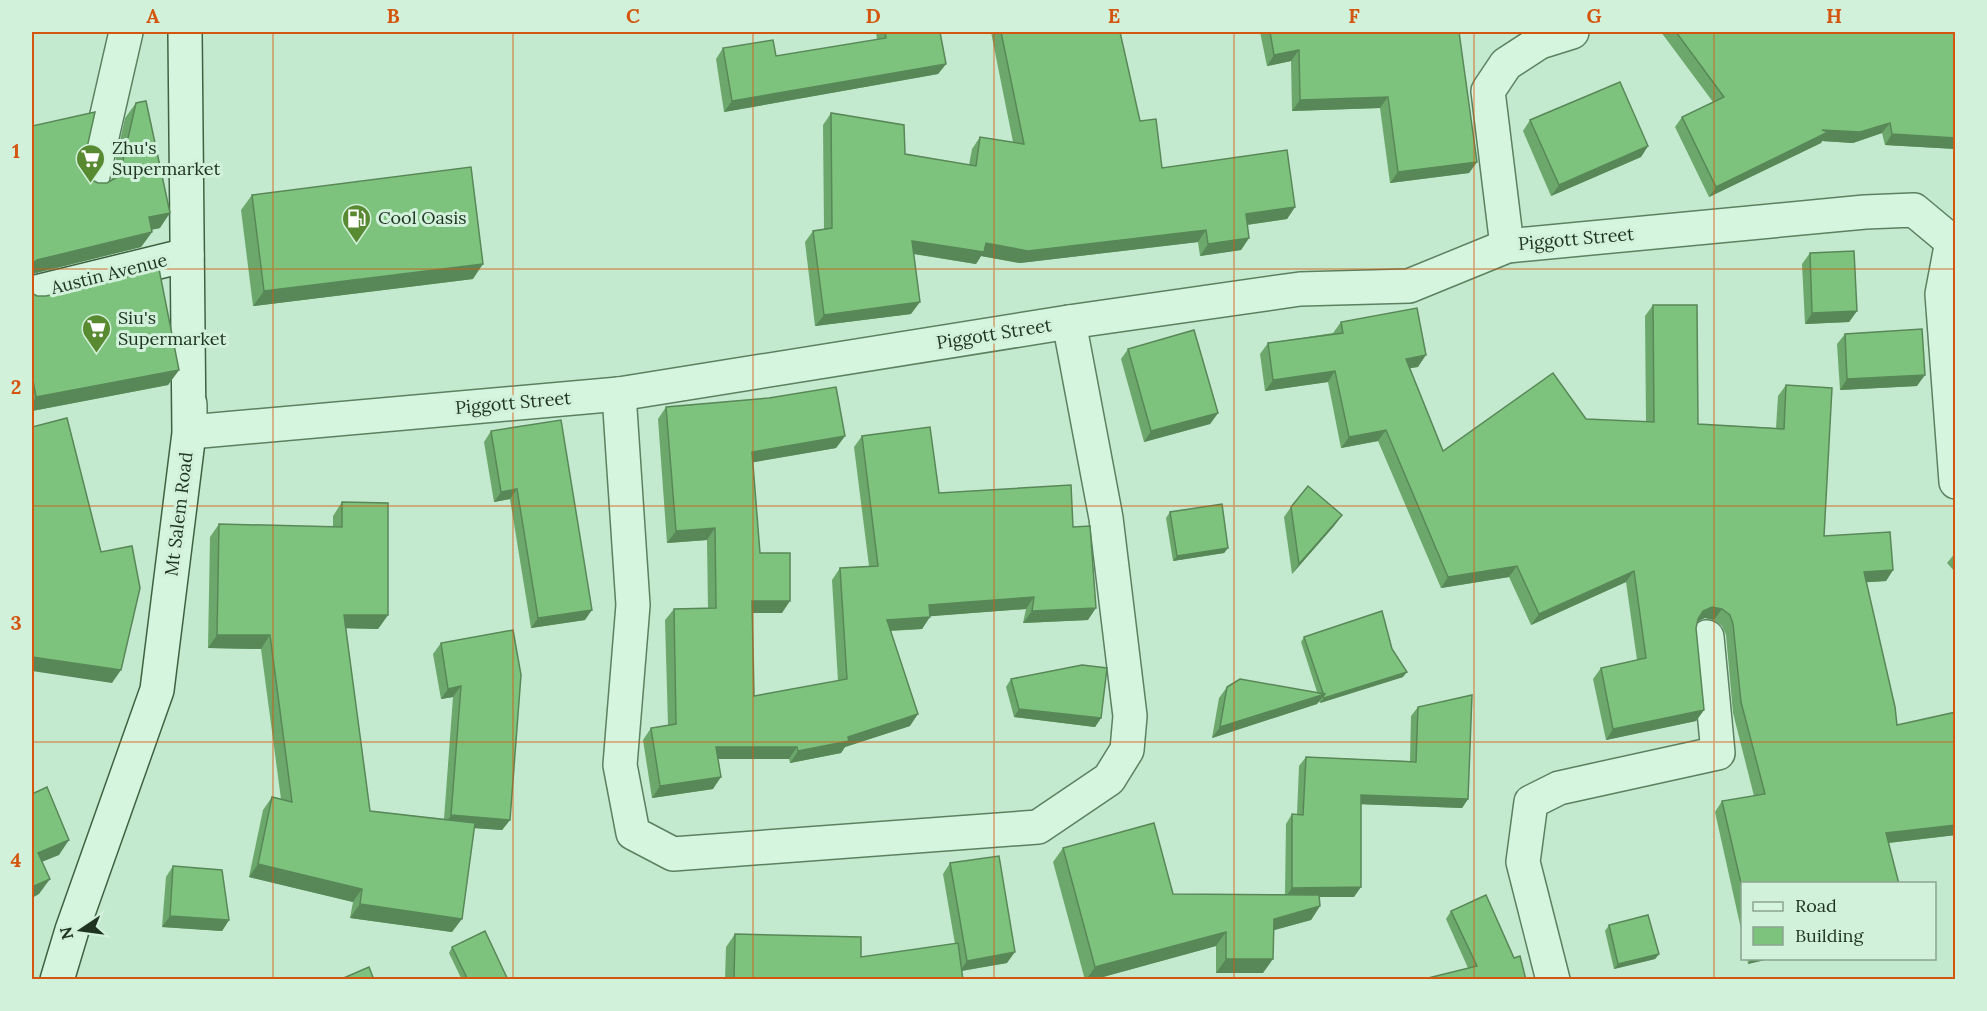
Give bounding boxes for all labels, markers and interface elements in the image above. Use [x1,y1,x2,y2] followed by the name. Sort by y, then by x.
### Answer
[146,3,160,28] text: A
[386,3,400,28] text: B
[626,3,640,28] text: C
[865,3,881,28] text: D
[1108,3,1120,28] text: E
[1348,3,1360,28] text: F
[1586,3,1602,28] text: G
[1826,3,1842,28] text: H
[112,136,220,180] place label: Zhu's Supermarket
[12,138,20,163] text: 1
[75,142,107,184] supermarket icon: Zhu's Supermarket
[341,202,373,244] fuel station icon: Cool Oasis
[378,206,467,229] place label: Cool Oasis
[1517,222,1635,255] street label: Piggott Street
[47,248,170,299] street label: Austin Avenue
[118,306,226,350] place label: Siu's Supermarket
[81,312,113,354] supermarket icon: Siu's Supermarket
[935,313,1053,354] street label: Piggott Street
[11,374,21,399] text: 2
[454,386,572,419] street label: Piggott Street
[159,450,198,577] street label: Mt Salem Road
[10,610,22,635] text: 3
[11,847,22,872] text: 4
[1741,882,1936,960] legend
[1795,894,1837,917] text: Road
[51,900,111,960] north arrow
[1795,924,1865,947] text: Building
[55,925,78,942] text: N

